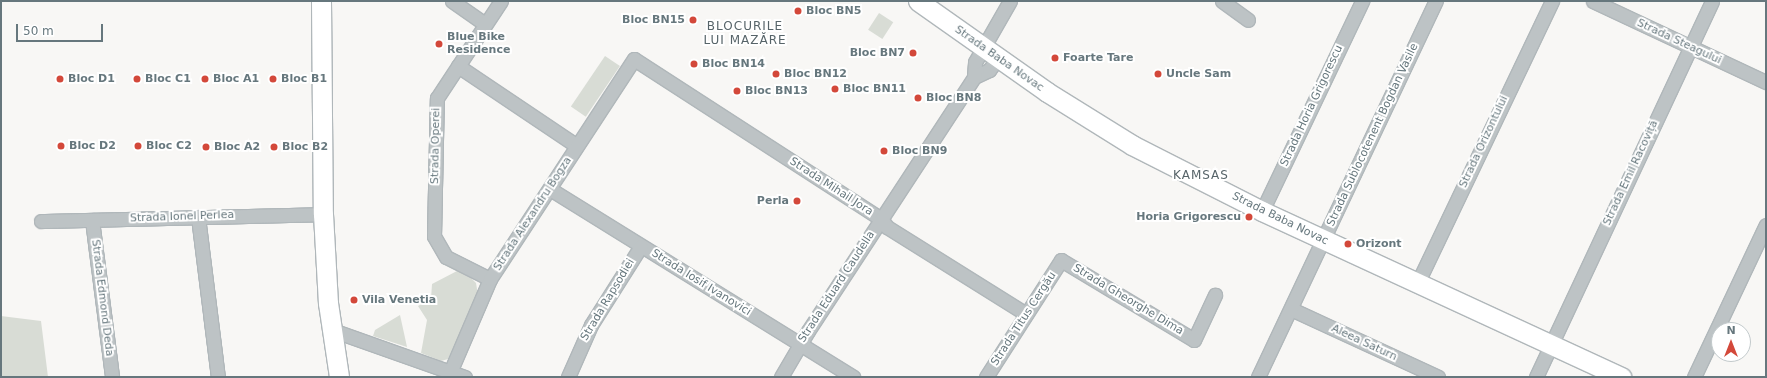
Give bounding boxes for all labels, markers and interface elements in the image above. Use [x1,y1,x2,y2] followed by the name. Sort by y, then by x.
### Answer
[806,4,861,18] place label: Bloc BN5
[793,6,803,16] marker: Bloc BN5
[622,13,685,27] place label: Bloc BN15
[688,15,698,25] marker: Bloc BN15
[18,16,105,42] scale bar
[1635,17,1723,67] street label: Strada Steagului
[703,20,787,48] district label: BLOCURILE LUI MAZĂRE
[952,23,1046,95] street label: Strada Baba Novac
[23,24,54,38] text: 50 m
[447,31,510,57] place label: Blue Bike Residence
[434,39,444,49] marker: Blue Bike Residence
[1325,41,1421,229] street label: Strada Sublocotenent Bogdan Vasile
[1278,43,1346,169] street label: Strada Horia Grigorescu
[850,46,905,60] place label: Bloc BN7
[908,48,918,58] marker: Bloc BN7
[1063,51,1133,65] place label: Foarte Tare
[1050,53,1060,63] marker: Foarte Tare
[702,57,765,71] place label: Bloc BN14
[689,59,699,69] marker: Bloc BN14
[784,67,847,81] place label: Bloc BN12
[1166,67,1231,81] place label: Uncle Sam
[771,69,781,79] marker: Bloc BN12
[1153,69,1163,79] marker: Uncle Sam
[68,72,115,86] place label: Bloc D1
[145,72,191,86] place label: Bloc C1
[213,72,259,86] place label: Bloc A1
[281,72,327,86] place label: Bloc B1
[55,74,65,84] marker: Bloc D1
[132,74,142,84] marker: Bloc C1
[200,74,210,84] marker: Bloc A1
[268,74,278,84] marker: Bloc B1
[843,82,906,96] place label: Bloc BN11
[745,84,808,98] place label: Bloc BN13
[830,84,840,94] marker: Bloc BN11
[732,86,742,96] marker: Bloc BN13
[926,91,981,105] place label: Bloc BN8
[913,93,923,103] marker: Bloc BN8
[1457,94,1511,190] street label: Strada Orizontului
[429,108,443,184] street label: Strada Operei
[1601,118,1661,228] street label: Strada Emil Racoviță
[69,139,116,153] place label: Bloc D2
[146,139,192,153] place label: Bloc C2
[214,140,260,154] place label: Bloc A2
[282,140,328,154] place label: Bloc B2
[56,141,66,151] marker: Bloc D2
[133,141,143,151] marker: Bloc C2
[201,142,211,152] marker: Bloc A2
[269,142,279,152] marker: Bloc B2
[892,144,947,158] place label: Bloc BN9
[879,146,889,156] marker: Bloc BN9
[491,155,575,273] street label: Strada Alexandru Bogza
[787,155,875,219] street label: Strada Mihail Jora
[1173,169,1229,183] district label: KAMSAS
[1230,190,1330,248] street label: Strada Baba Novac
[757,194,789,208] place label: Perla
[792,196,802,206] marker: Perla
[130,209,234,225] street label: Strada Ionel Perlea
[1136,210,1241,224] place label: Horia Grigorescu
[1244,212,1254,222] marker: Horia Grigorescu
[796,229,878,345] street label: Strada Eduard Caudella
[1356,237,1402,251] place label: Orizont
[88,239,116,357] street label: Strada Edmond Deda
[1343,239,1353,249] marker: Orizont
[649,247,753,319] street label: Strada Iosif Ivanovici
[578,257,638,343] street label: Strada Rapsodiei
[1070,262,1186,338] street label: Strada Gheorghe Dima
[989,270,1059,368] street label: Strada Titus Cergău
[362,293,436,307] place label: Vila Venetia
[349,295,359,305] marker: Vila Venetia
[1329,322,1399,364] street label: Aleea Saturn
[1711,322,1751,362] north arrow
[1726,324,1736,337] text: N

